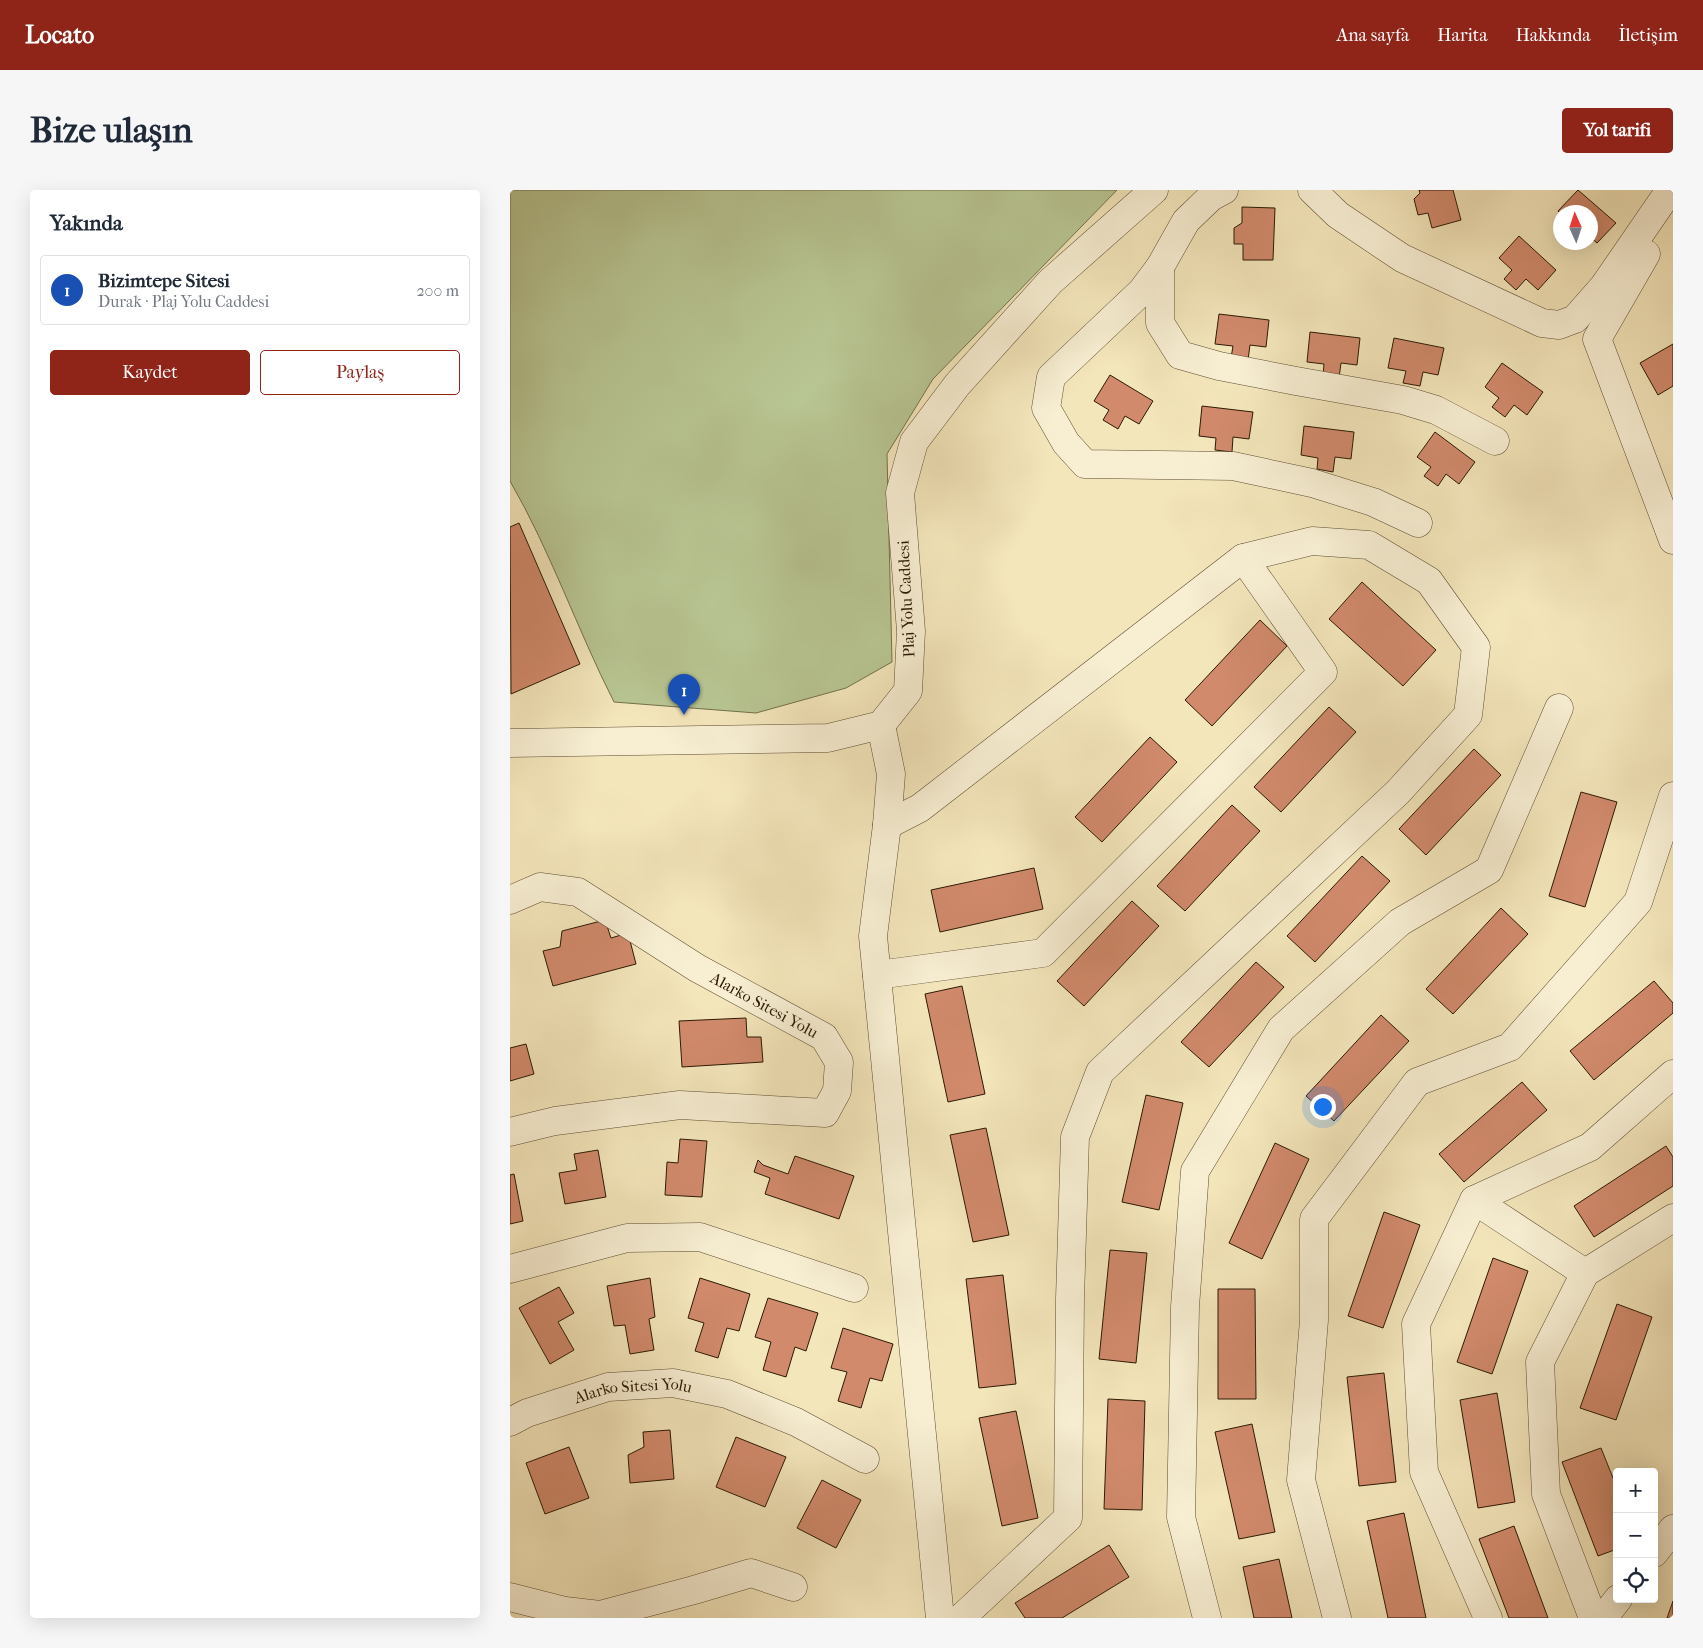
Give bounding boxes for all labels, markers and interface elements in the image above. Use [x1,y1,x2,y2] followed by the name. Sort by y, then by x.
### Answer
[25,21,94,49] text: Locato
[1336,25,1409,46] text: Ana sayfa
[1437,25,1488,46] text: Harita
[1516,25,1591,46] text: Hakkında
[1619,25,1678,46] text: İletişim
[1562,108,1673,153] button: Yol tarifi
[30,110,193,151] text: Bize ulaşın
[1553,205,1598,250] north arrow
[50,211,123,235] text: Yakında
[98,270,230,292] text: Bizimtepe Sitesi
[64,281,70,300] text: 1
[416,281,459,300] text: 200 m
[98,292,269,311] text: Durak · Plaj Yolu Caddesi
[50,350,250,395] button: Kaydet
[260,350,460,395] button: Paylaş
[893,540,919,658] street label: Plaj Yolu Caddesi
[668,674,700,715] pin: 1
[706,967,822,1042] street label: Alarko Sitesi Yolu
[1310,1094,1336,1120] your location
[571,1373,694,1407] street label: Alarko Sitesi Yolu
[1613,1468,1658,1603] map controls
[1613,1468,1658,1513] button: +
[1613,1513,1658,1558] button: −
[1613,1558,1658,1603] button: locate

